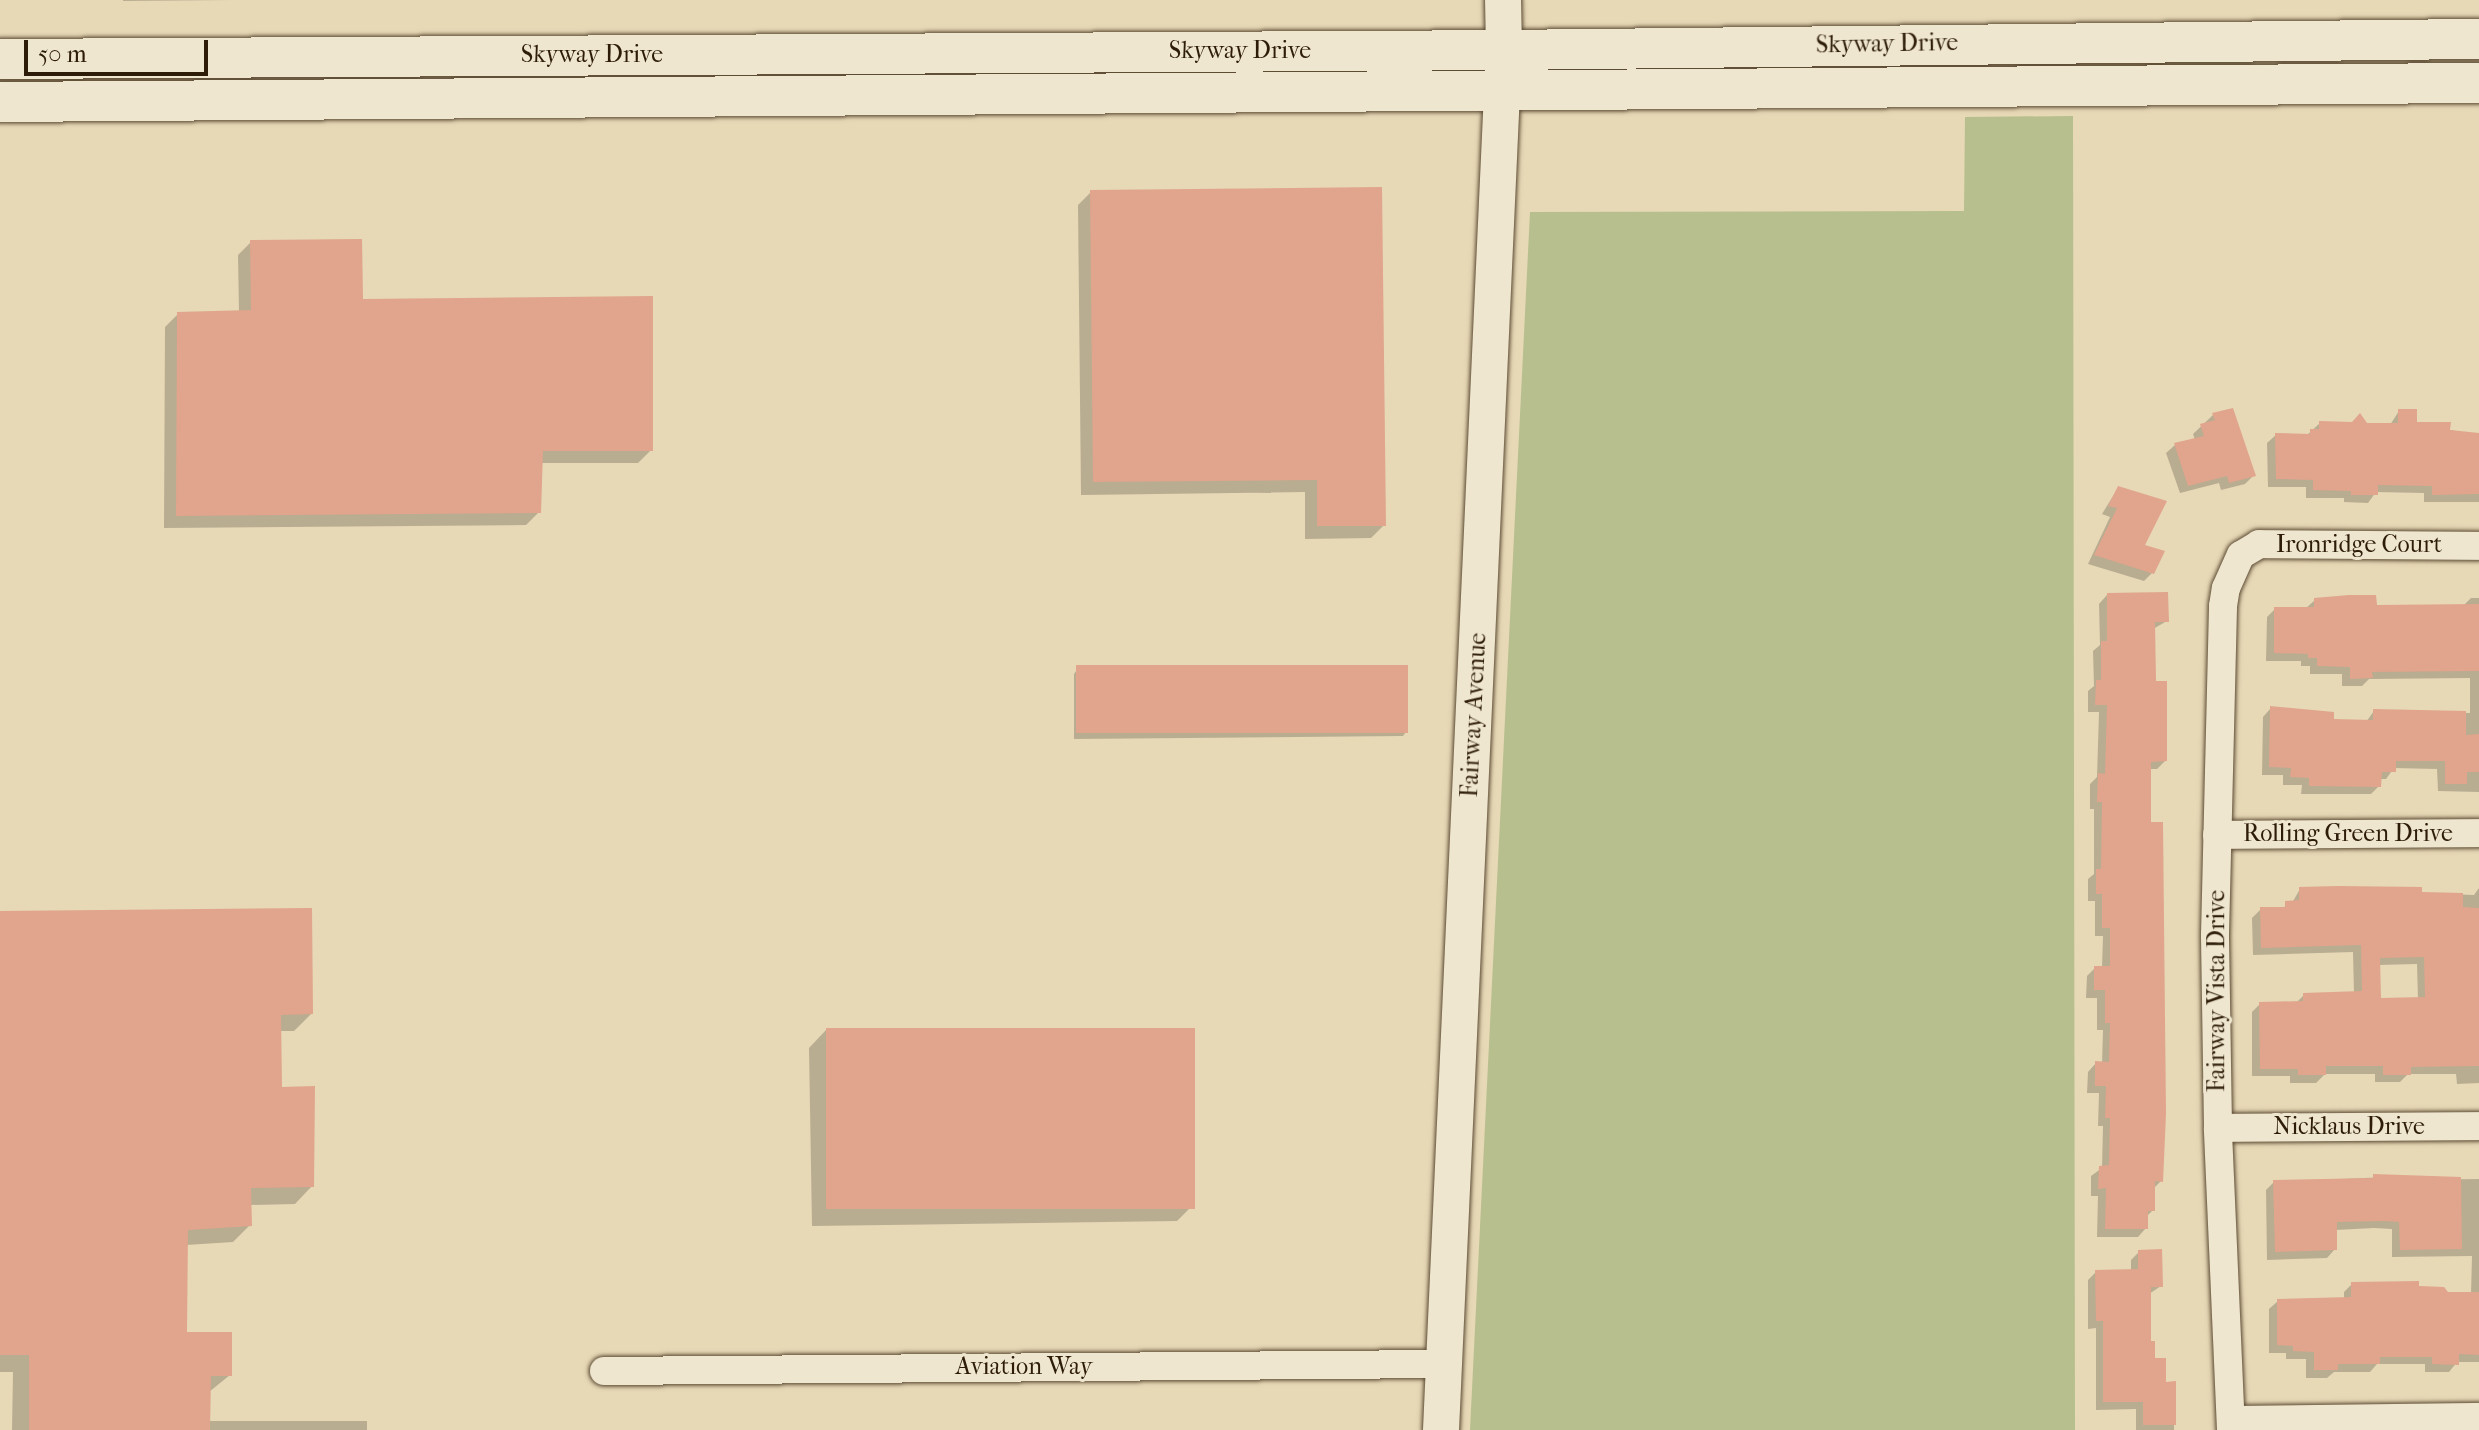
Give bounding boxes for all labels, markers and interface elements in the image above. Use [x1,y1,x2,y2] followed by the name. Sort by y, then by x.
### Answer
[28,24,212,74] scale bar
[1816,28,1958,60] street label: Skyway Drive
[1169,37,1311,65] street label: Skyway Drive
[38,40,87,68] text: 50 m
[521,41,663,69] street label: Skyway Drive
[2276,531,2442,559] street label: Ironridge Court
[1455,632,1493,798] street label: Fairway Avenue
[2243,820,2453,848] street label: Rolling Green Drive
[2203,890,2231,1092] street label: Fairway Vista Drive
[2273,1113,2425,1141] street label: Nicklaus Drive
[955,1353,1093,1381] street label: Aviation Way

